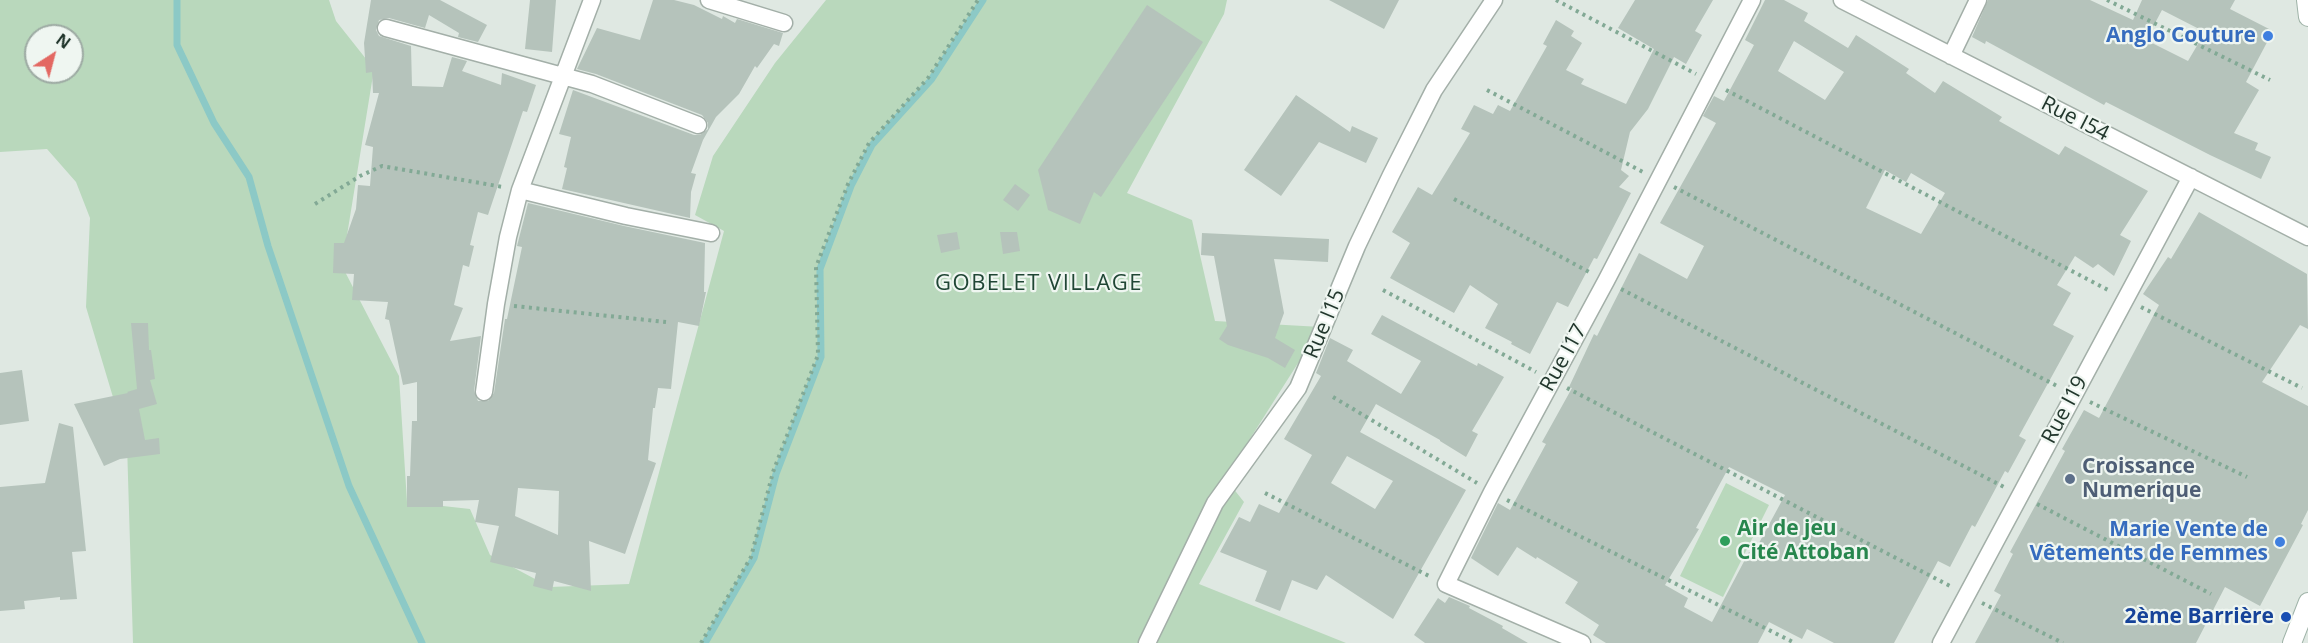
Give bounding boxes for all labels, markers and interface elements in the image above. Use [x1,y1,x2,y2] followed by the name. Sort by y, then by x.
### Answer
[2106,23,2256,49] place label: Anglo Couture
[24,24,84,84] north arrow
[52,28,75,54] text: N
[2261,29,2275,43] marker: Anglo Couture
[2037,91,2113,147] street label: Rue I54
[935,271,1143,297] district label: GOBELET VILLAGE
[1299,285,1351,363] street label: Rue I15
[1535,320,1593,396] street label: Rue I17
[2037,372,2093,448] street label: Rue I19
[2082,454,2201,504] place label: Croissance Numerique
[2063,472,2077,486] marker: Croissance Numerique
[1737,516,1869,566] place label: Air de jeu Cité Attoban
[2029,517,2268,567] place label: Marie Vente de Vêtements de Femmes
[1718,534,1732,548] marker: Air de jeu Cité Attoban
[2273,535,2287,549] marker: Marie Vente de Vêtements de Femmes
[2124,604,2274,630] place label: 2ème Barrière
[2279,610,2293,624] marker: 2ème Barrière

